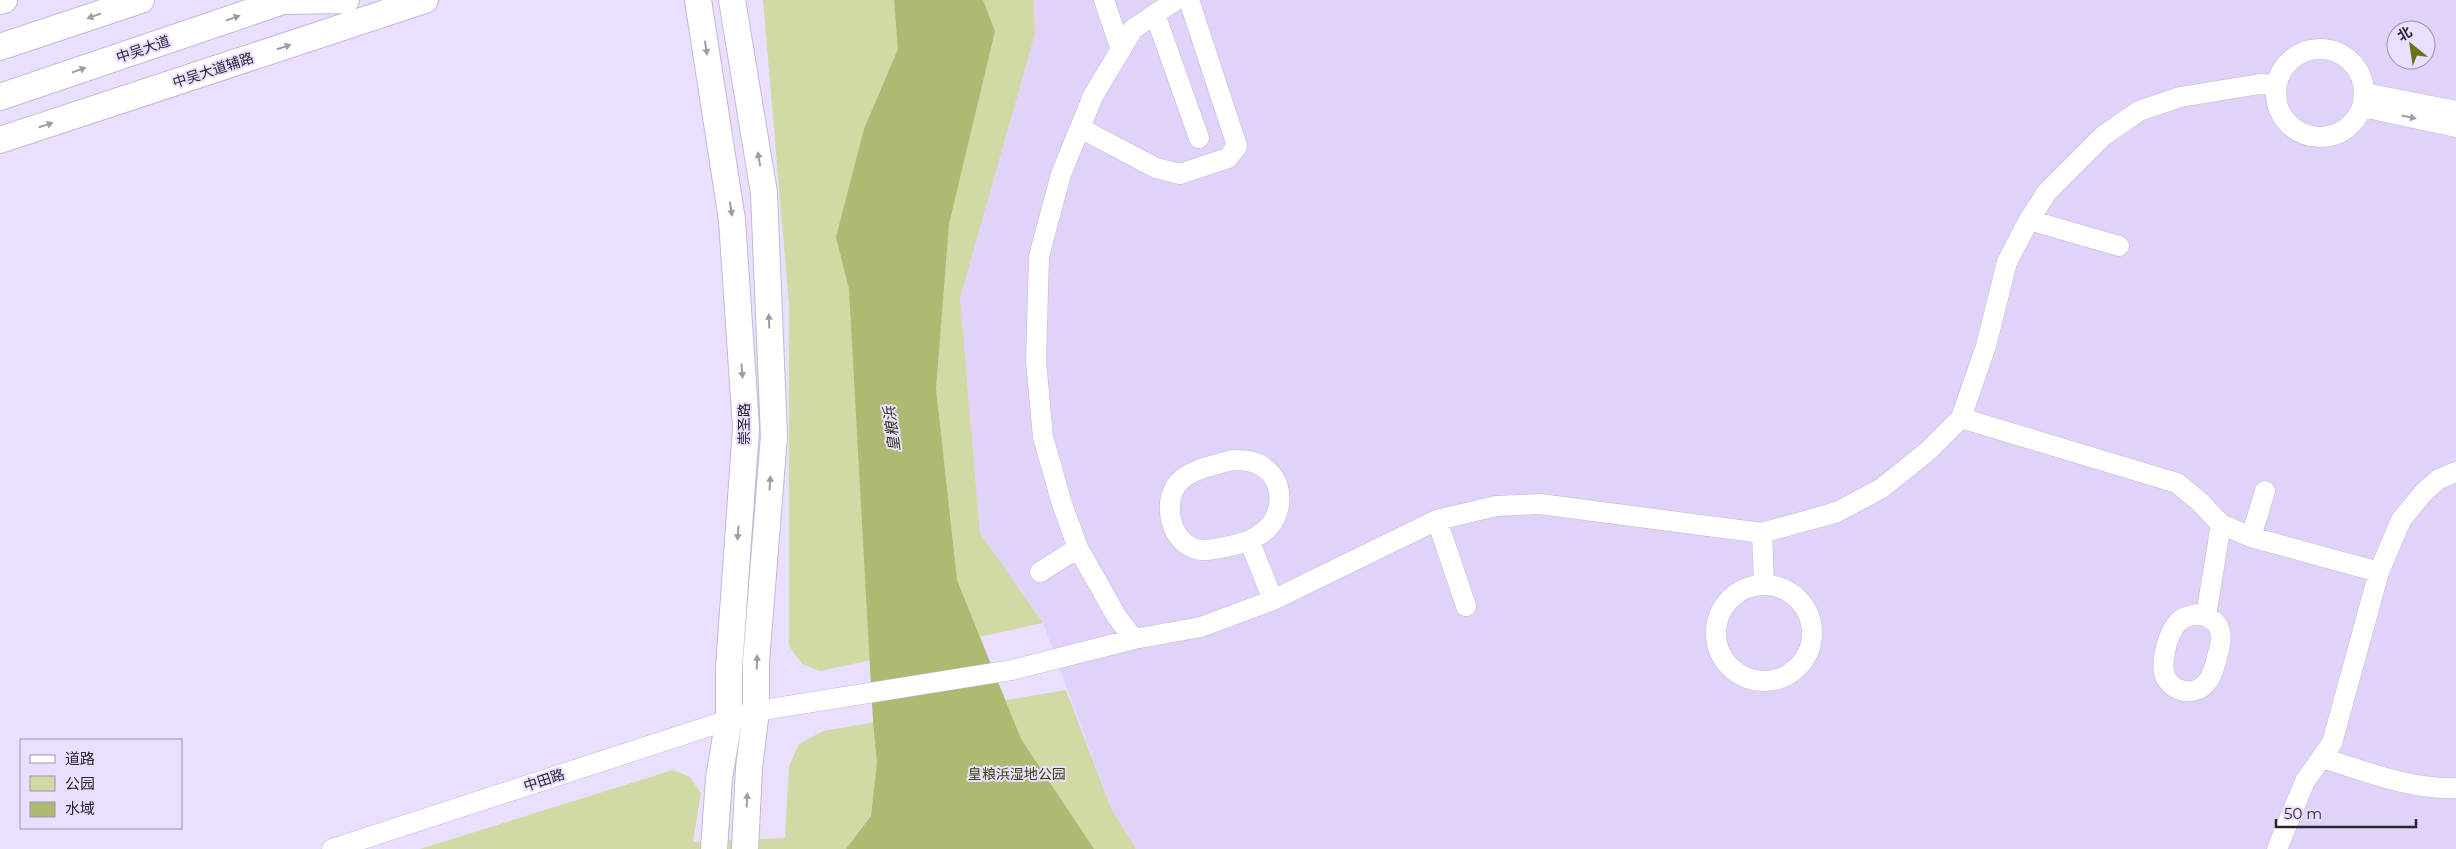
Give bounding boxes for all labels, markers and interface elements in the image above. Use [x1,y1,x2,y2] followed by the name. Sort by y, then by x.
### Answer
[87,12,102,20] one-way arrow
[226,14,241,22] one-way arrow
[2386,20,2436,70] north arrow
[2394,22,2415,45] text: 北
[114,31,172,67] street label: 中吴大道
[702,41,710,57] one-way arrow
[276,42,291,50] one-way arrow
[170,48,256,92] street label: 中吴大道辅路
[72,66,87,73] one-way arrow
[2402,113,2417,121] one-way arrow
[39,121,54,128] one-way arrow
[754,150,762,166] one-way arrow
[727,201,735,217] one-way arrow
[765,312,773,328] one-way arrow
[739,363,747,379] one-way arrow
[735,403,753,445] street label: 崇圣路
[879,404,904,453] water label: 皇粮浜
[767,475,775,491] one-way arrow
[734,525,742,541] one-way arrow
[753,654,761,670] one-way arrow
[20,739,182,829] legend
[65,749,95,768] text: 道路
[521,765,567,795] street label: 中田路
[968,765,1066,783] park label: 皇粮浜湿地公园
[65,774,95,793] text: 公园
[744,792,752,808] one-way arrow
[2276,796,2416,828] scale bar
[65,799,95,818] text: 水域
[2284,804,2322,823] text: 50 m

